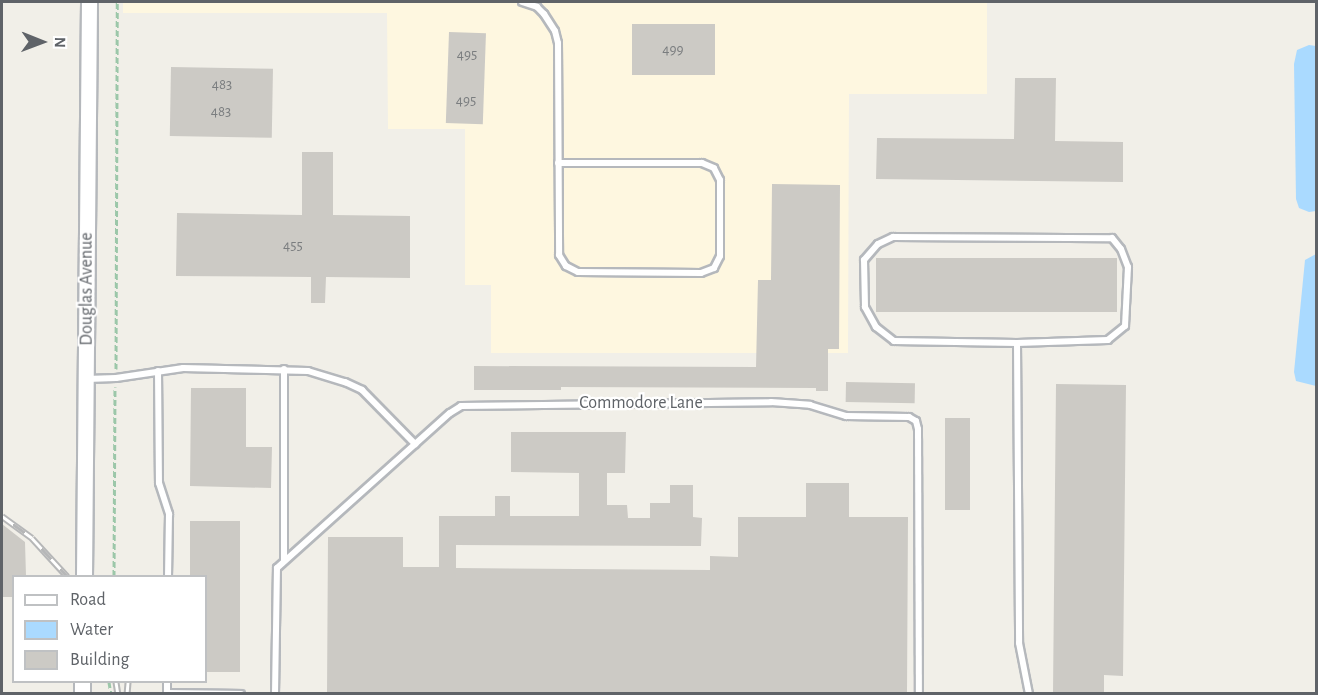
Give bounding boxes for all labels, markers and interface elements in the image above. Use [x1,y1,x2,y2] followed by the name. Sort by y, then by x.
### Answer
[12,12,72,72] north arrow
[52,37,68,48] text: N
[662,41,684,59] house number: 499
[457,46,477,64] house number: 495
[212,76,232,94] house number: 483
[456,92,476,110] house number: 495
[211,103,231,121] house number: 483
[76,232,98,346] street label: Douglas Avenue
[283,237,303,255] house number: 455
[579,392,703,414] street label: Commodore Lane
[12,575,207,683] legend
[70,591,106,609] text: Road
[70,621,113,639] text: Water
[70,651,129,669] text: Building

